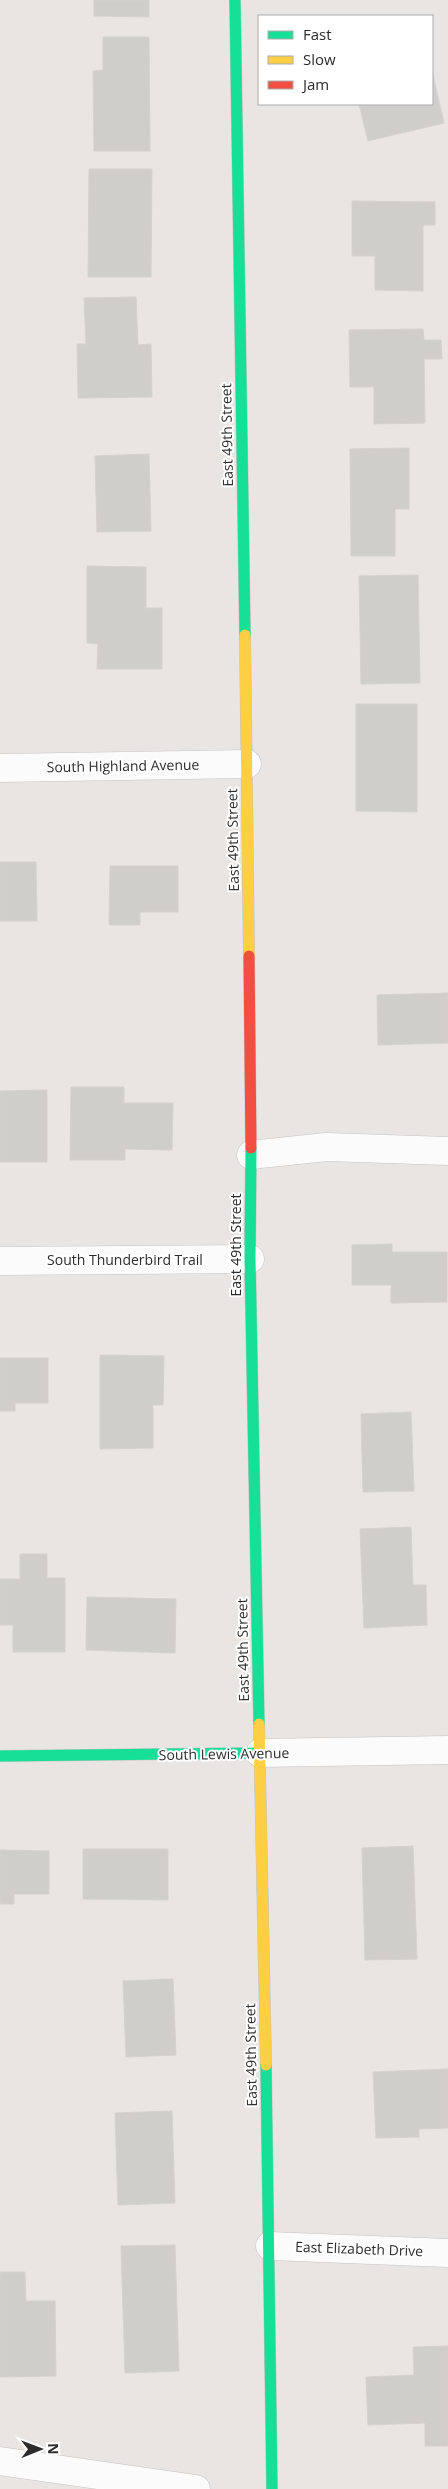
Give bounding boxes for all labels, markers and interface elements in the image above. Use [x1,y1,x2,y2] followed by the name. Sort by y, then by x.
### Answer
[258,15,433,105] legend
[303,24,332,44] text: Fast
[303,49,336,69] text: Slow
[301,74,329,94] text: Jam
[216,383,237,487] street label: East 49th Street
[46,755,200,776] street label: South Highland Avenue
[222,788,243,892] street label: East 49th Street
[226,1193,245,1297] street label: East 49th Street
[47,1250,203,1269] street label: South Thunderbird Trail
[232,1598,253,1702] street label: East 49th Street
[159,1743,290,1764] street label: South Lewis Avenue
[240,2003,261,2107] street label: East 49th Street
[295,2237,423,2260] street label: East Elizabeth Drive
[15,2424,65,2474] north arrow
[44,2443,63,2455] text: N

